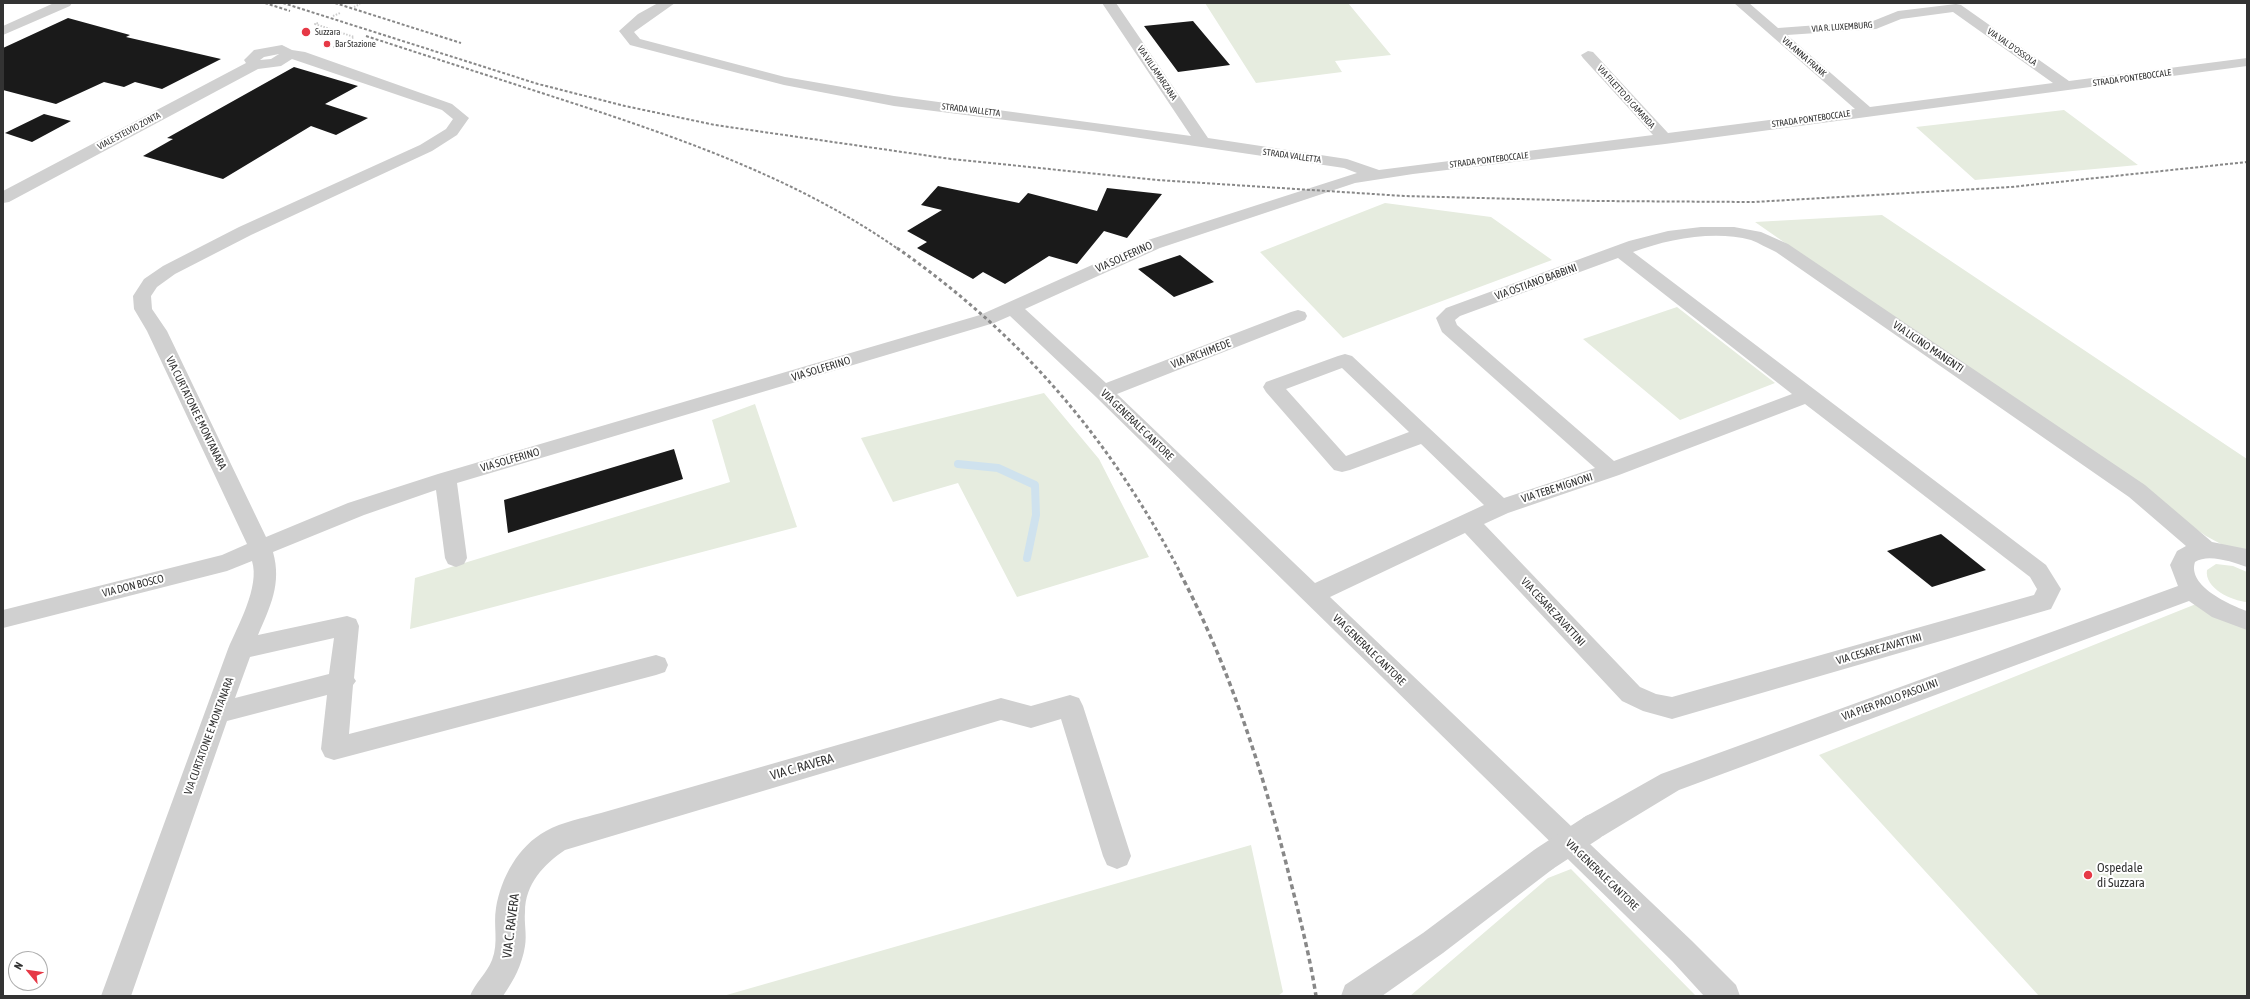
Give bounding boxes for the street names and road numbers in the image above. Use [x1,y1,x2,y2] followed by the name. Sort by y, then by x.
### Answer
[1811,19,1873,35] street label: VIA R. LUXEMBURG
[1985,26,2039,68] street label: VIA VAL D'OSSOLA
[1780,35,1828,79] street label: VIA ANNA FRANK
[1135,44,1179,102] street label: VIA VILLAMARZANA
[1595,63,1657,131] street label: VIA FILETTO DI CAMARDA
[2092,67,2172,89] street label: STRADA PONTEBOCCALE
[941,101,1001,119] street label: STRADA VALLETTA
[1771,108,1851,130] street label: STRADA PONTEBOCCALE
[96,110,162,152] street label: VIALE STELVIO ZONTA
[1262,147,1322,165] street label: STRADA VALLETTA
[1449,150,1529,170] street label: STRADA PONTEBOCCALE
[1094,239,1154,275] street label: VIA SOLFERINO
[1493,261,1579,303] street label: VIA OSTIANO BABBINI
[1890,318,1966,376] street label: VIA LICINO MANENTI
[1169,337,1233,371] street label: VIA ARCHIMEDE
[163,354,229,472] street label: VIA CURTATONE E MONTANARA
[790,354,852,384] street label: VIA SOLFERINO
[1098,387,1176,463] street label: VIA GENERALE CANTORE
[479,445,541,475] street label: VIA SOLFERINO
[1520,470,1594,506] street label: VIA TEBE MIGNONI
[101,572,165,600] street label: VIA DON BOSCO
[1518,575,1588,649] street label: VIA CESARE ZAVATTINI
[1330,612,1408,688] street label: VIA GENERALE CANTORE
[1835,630,1923,668] street label: VIA CESARE ZAVATTINI
[182,675,236,797] street label: VIA CURTATONE E MONTANARA
[1840,676,1940,724] street label: VIA PIER PAOLO PASOLINI
[769,751,835,783] street label: VIA C. RAVERA
[1563,837,1641,913] street label: VIA GENERALE CANTORE
[499,893,523,959] street label: VIA C. RAVERA

